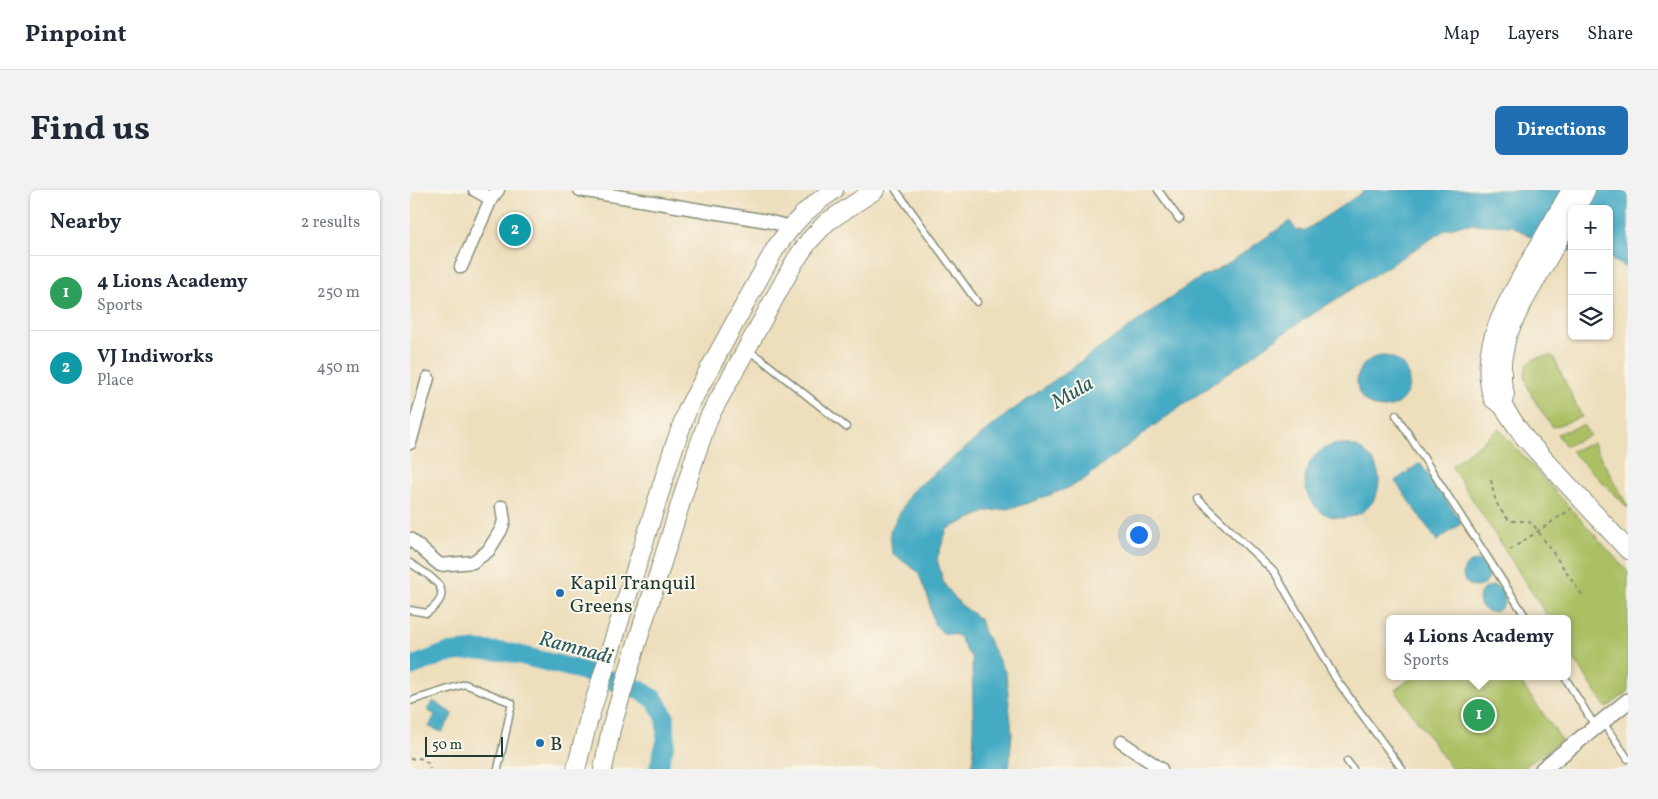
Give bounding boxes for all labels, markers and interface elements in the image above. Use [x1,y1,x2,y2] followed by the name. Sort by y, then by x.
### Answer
[25,18,127,52] text: Pinpoint
[1443,22,1479,47] text: Map
[1507,22,1559,47] text: Layers
[1587,22,1633,47] text: Share
[30,106,150,154] text: Find us
[1495,106,1628,155] button: Directions
[1568,205,1613,340] map controls
[1568,205,1613,250] button: +
[50,208,121,237] text: Nearby
[499,211,531,249] pin: 2
[301,212,360,234] text: 2 results
[1568,250,1613,295] button: −
[97,269,248,295] text: 4 Lions Academy
[63,282,69,304] text: 1
[317,282,360,304] text: 250 m
[97,295,143,317] text: Sports
[1568,295,1613,340] button: layers
[97,344,213,370] text: VJ Indiworks
[62,357,70,379] text: 2
[317,357,360,379] text: 450 m
[97,370,134,392] text: Place
[1046,370,1099,417] water label: Mula
[1126,522,1152,548] your location
[570,570,696,621] place label: Kapil Tranquil Greens
[554,587,566,599] marker: Kapil Tranquil Greens
[1386,615,1571,680] popup
[1403,624,1554,650] text: 4 Lions Academy
[536,625,616,672] water label: Ramnadi
[1403,650,1449,672] text: Sports
[1463,696,1495,734] pin: 1
[550,731,562,759] place label: B
[425,734,502,757] scale bar
[432,736,462,755] text: 50 m
[534,737,546,749] marker: B

